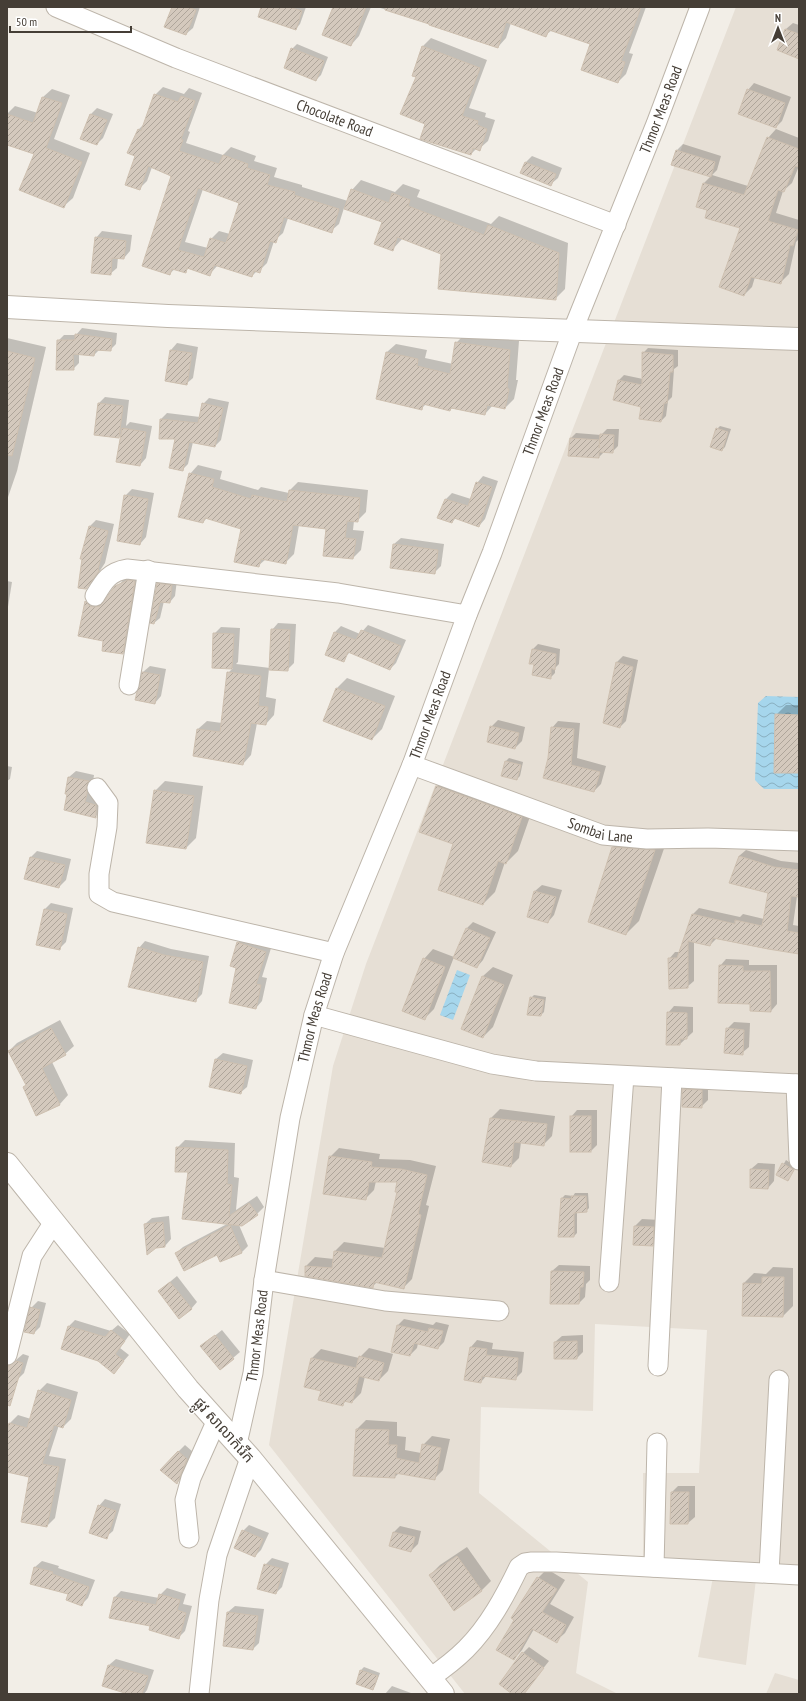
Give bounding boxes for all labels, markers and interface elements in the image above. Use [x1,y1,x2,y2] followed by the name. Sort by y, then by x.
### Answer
[10,8,131,34] scale bar
[758,8,798,48] north arrow
[775,11,781,25] text: N
[16,14,37,29] text: 50 m
[635,63,686,156] street label: Thmor Meas Road
[294,95,376,141] street label: Chocolate Road
[518,365,568,458] street label: Thmor Meas Road
[405,668,455,762] street label: Thmor Meas Road
[565,813,634,847] street label: Sombai Lane
[293,970,336,1064] street label: Thmor Meas Road
[241,1289,272,1384] street label: Thmor Meas Road
[187,1393,259,1469] street label: ផ្លូវ សាលាកំរើក

